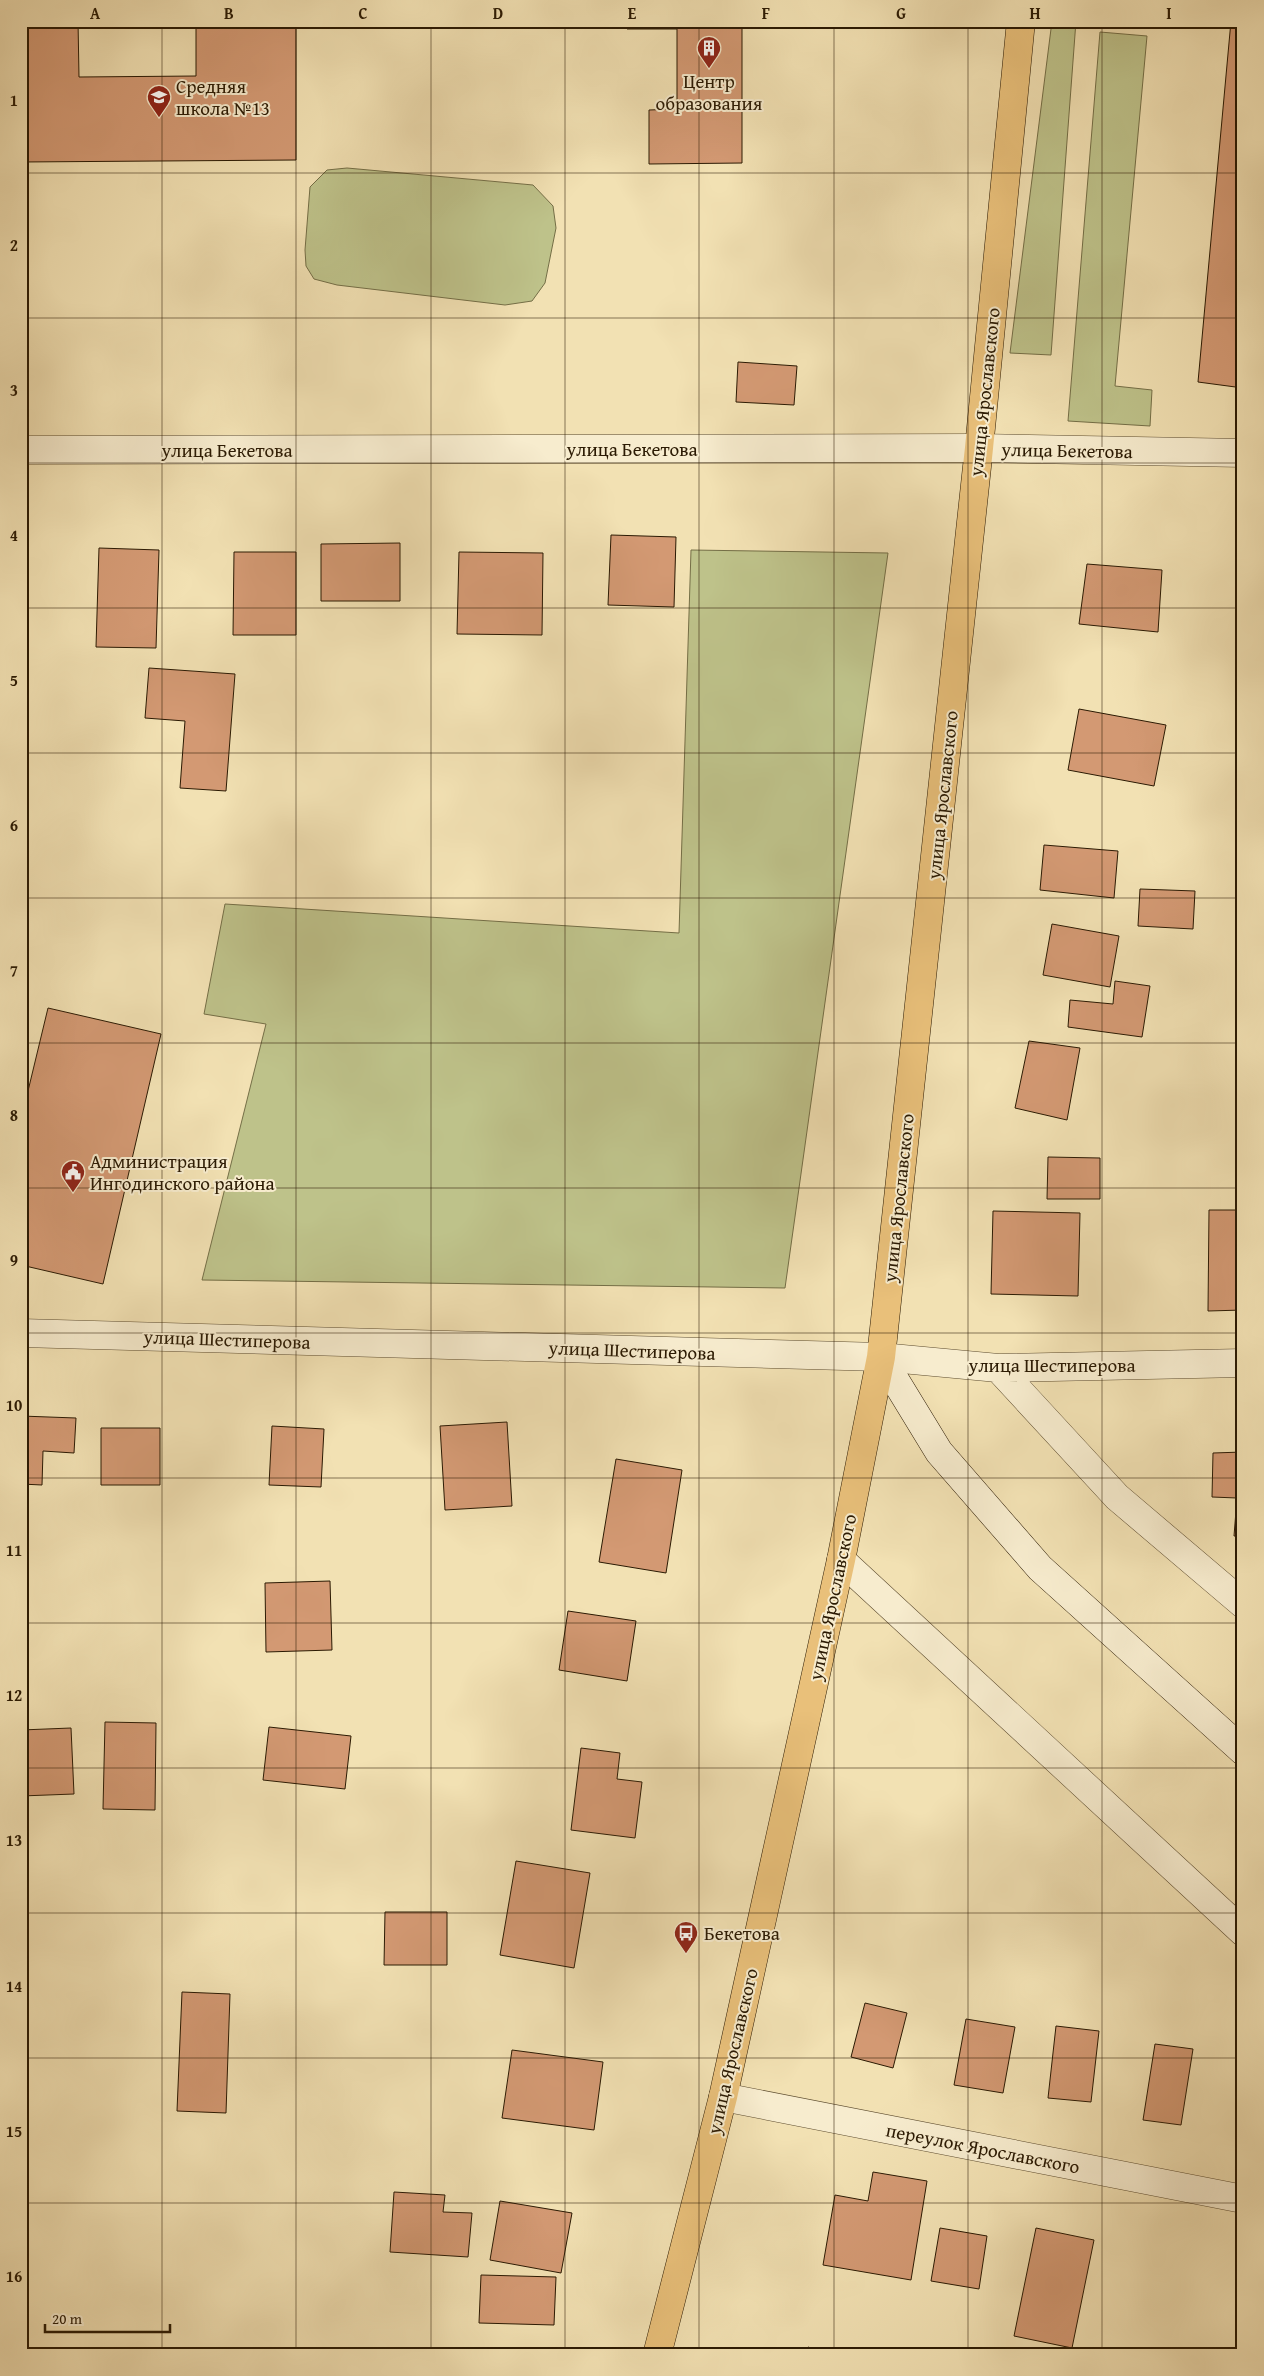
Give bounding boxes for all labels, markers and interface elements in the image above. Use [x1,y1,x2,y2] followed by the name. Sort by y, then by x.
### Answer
[90,1,101,25] text: A
[224,1,234,25] text: B
[358,1,368,25] text: C
[493,1,503,25] text: D
[628,1,637,25] text: E
[762,1,770,25] text: F
[896,1,906,25] text: G
[1029,1,1041,25] text: H
[1166,1,1172,25] text: I
[696,35,722,69] building icon: Центр образования
[656,67,763,117] place label: Центр образования
[176,72,270,122] place label: Средняя школа №13
[146,84,172,118] school or university icon: Средняя школа №13
[10,88,18,112] text: 1
[10,233,18,257] text: 2
[961,306,1007,479] street label: улица Ярославского
[10,378,18,402] text: 3
[565,435,698,463] street label: улица Бекетова
[1000,435,1133,465] street label: улица Бекетова
[160,436,293,464] street label: улица Бекетова
[10,523,18,547] text: 4
[10,668,18,692] text: 5
[919,709,965,882] street label: улица Ярославского
[10,813,18,837] text: 6
[10,958,18,982] text: 7
[10,1103,18,1127] text: 8
[875,1112,921,1285] street label: улица Ярославского
[90,1147,275,1197] place label: Администрация Ингодинского района
[60,1159,86,1193] public building icon: Администрация Ингодинского района
[10,1248,18,1272] text: 9
[142,1322,311,1356] street label: улица Шестиперова
[547,1333,716,1367] street label: улица Шестиперова
[967,1351,1136,1379] street label: улица Шестиперова
[6,1393,22,1417] text: 10
[800,1511,863,1684] street label: улица Ярославского
[6,1538,22,1562] text: 11
[6,1683,22,1707] text: 12
[6,1828,22,1852] text: 13
[704,1919,780,1947] place label: Бекетова
[673,1920,699,1954] bus stop icon: Бекетова
[699,1965,765,2138] street label: улица Ярославского
[6,1974,22,1998] text: 14
[884,2115,1082,2181] street label: переулок Ярославского
[6,2119,22,2143] text: 15
[6,2264,22,2288] text: 16
[45,2301,170,2333] scale bar
[52,2308,83,2329] text: 20 m

